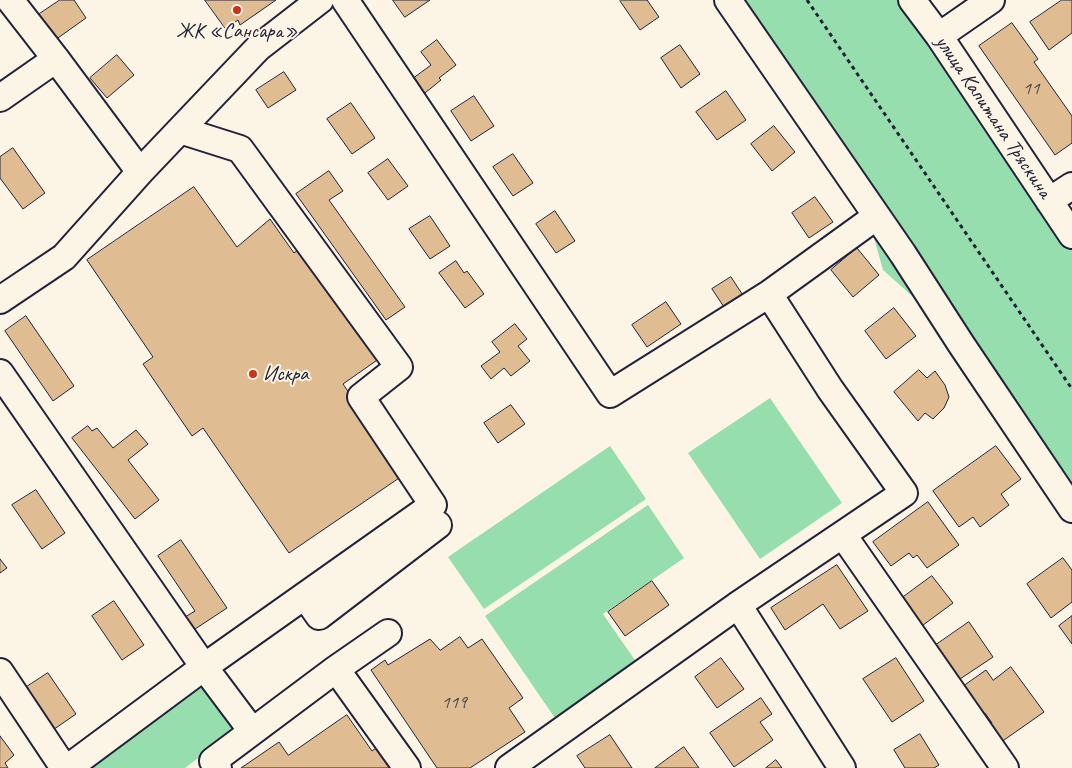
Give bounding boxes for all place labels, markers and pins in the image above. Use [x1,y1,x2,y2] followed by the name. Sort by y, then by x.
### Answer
[231,4,243,16] marker: ЖК «Сансара»
[176,18,298,44] place label: ЖК «Сансара»
[263,361,308,387] place label: Искра
[247,368,259,380] marker: Искра

